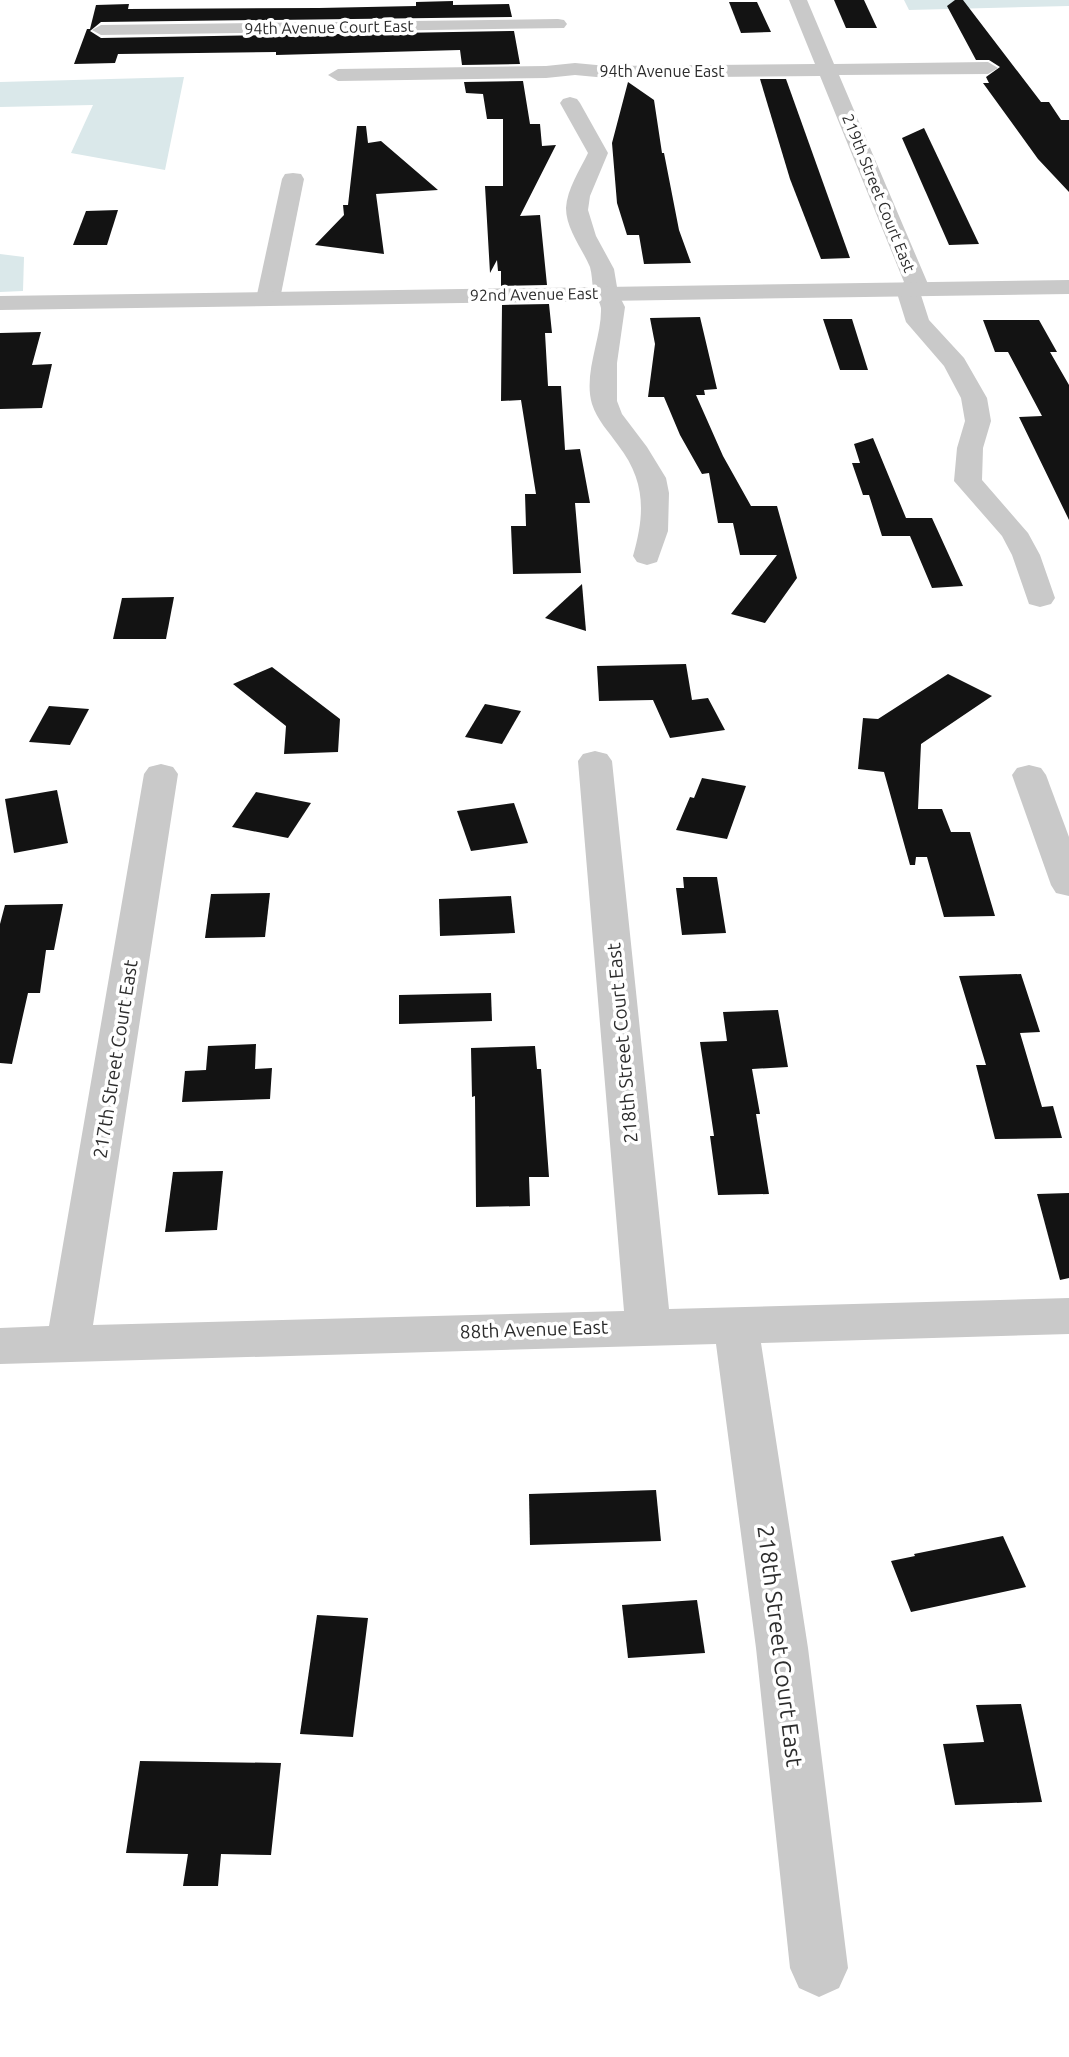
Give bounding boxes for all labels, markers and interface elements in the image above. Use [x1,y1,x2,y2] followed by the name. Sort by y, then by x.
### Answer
[244,17,415,37] street label: 94th Avenue Court East
[599,62,725,80] street label: 94th Avenue East
[839,111,919,275] street label: 219th Street Court East
[470,284,599,304] street label: 92nd Avenue East
[602,941,642,1144] street label: 218th Street Court East
[88,958,142,1160] street label: 217th Street Court East
[459,1315,609,1343] street label: 88th Avenue East
[753,1524,808,1768] street label: 218th Street Court East

